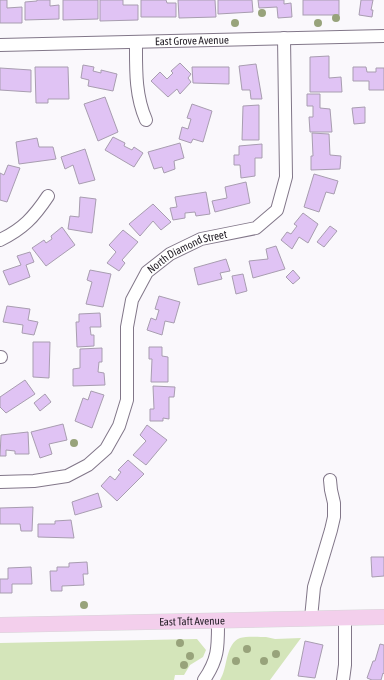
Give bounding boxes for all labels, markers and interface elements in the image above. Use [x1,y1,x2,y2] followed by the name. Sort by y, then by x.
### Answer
[155,34,229,47] street label: East Grove Avenue
[145,228,228,276] street label: North Diamond Street
[159,614,225,628] street label: East Taft Avenue

